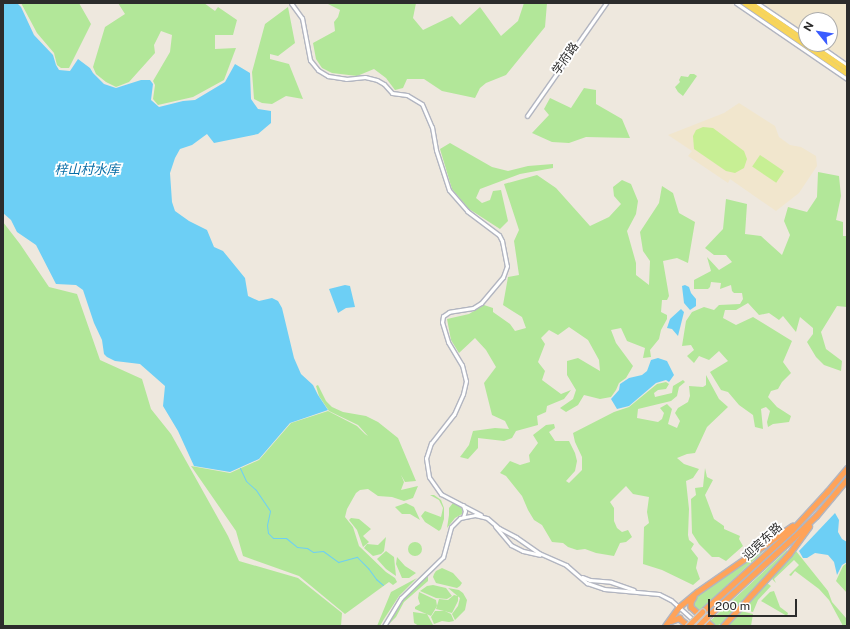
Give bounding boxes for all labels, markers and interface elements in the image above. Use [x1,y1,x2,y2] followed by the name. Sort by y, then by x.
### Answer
[798,12,838,52] north arrow
[801,20,816,33] text: N
[550,40,582,78] street label: 学府路
[55,162,119,178] water label: 梓山村水库
[741,520,785,564] street label: 迎宾东路
[710,591,799,617] scale bar
[715,599,750,613] text: 200 m

